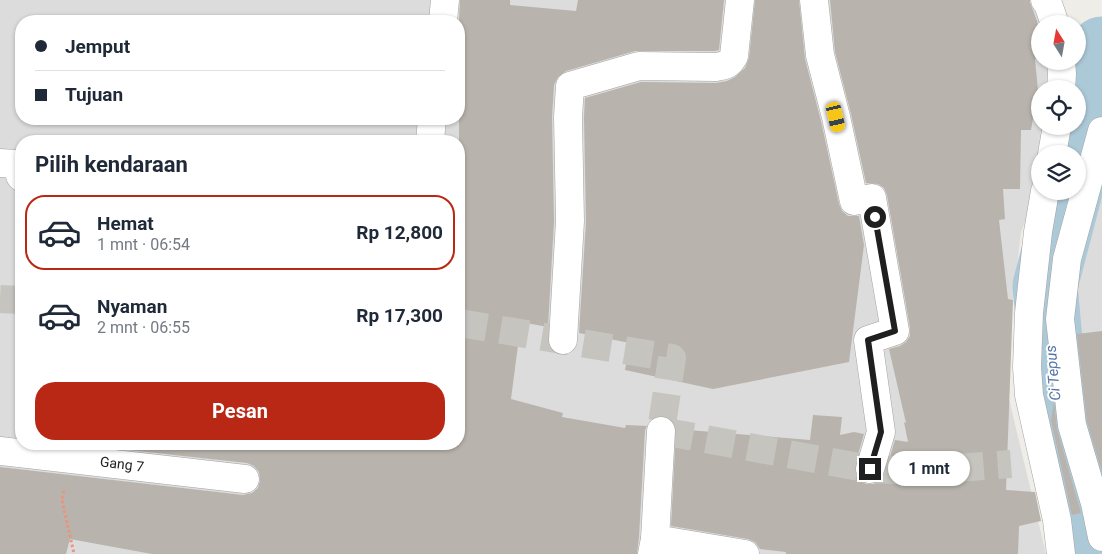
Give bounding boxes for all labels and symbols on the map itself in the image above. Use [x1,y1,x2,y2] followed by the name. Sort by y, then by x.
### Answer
[1031,15,1086,70] north arrow
[825,101,846,133] car
[864,206,886,228] route start
[1042,344,1064,402] water label: Ci Tepus
[888,452,970,486] callout: 1 mnt
[99,453,145,475] street label: Gang 7
[859,458,881,480] route end

